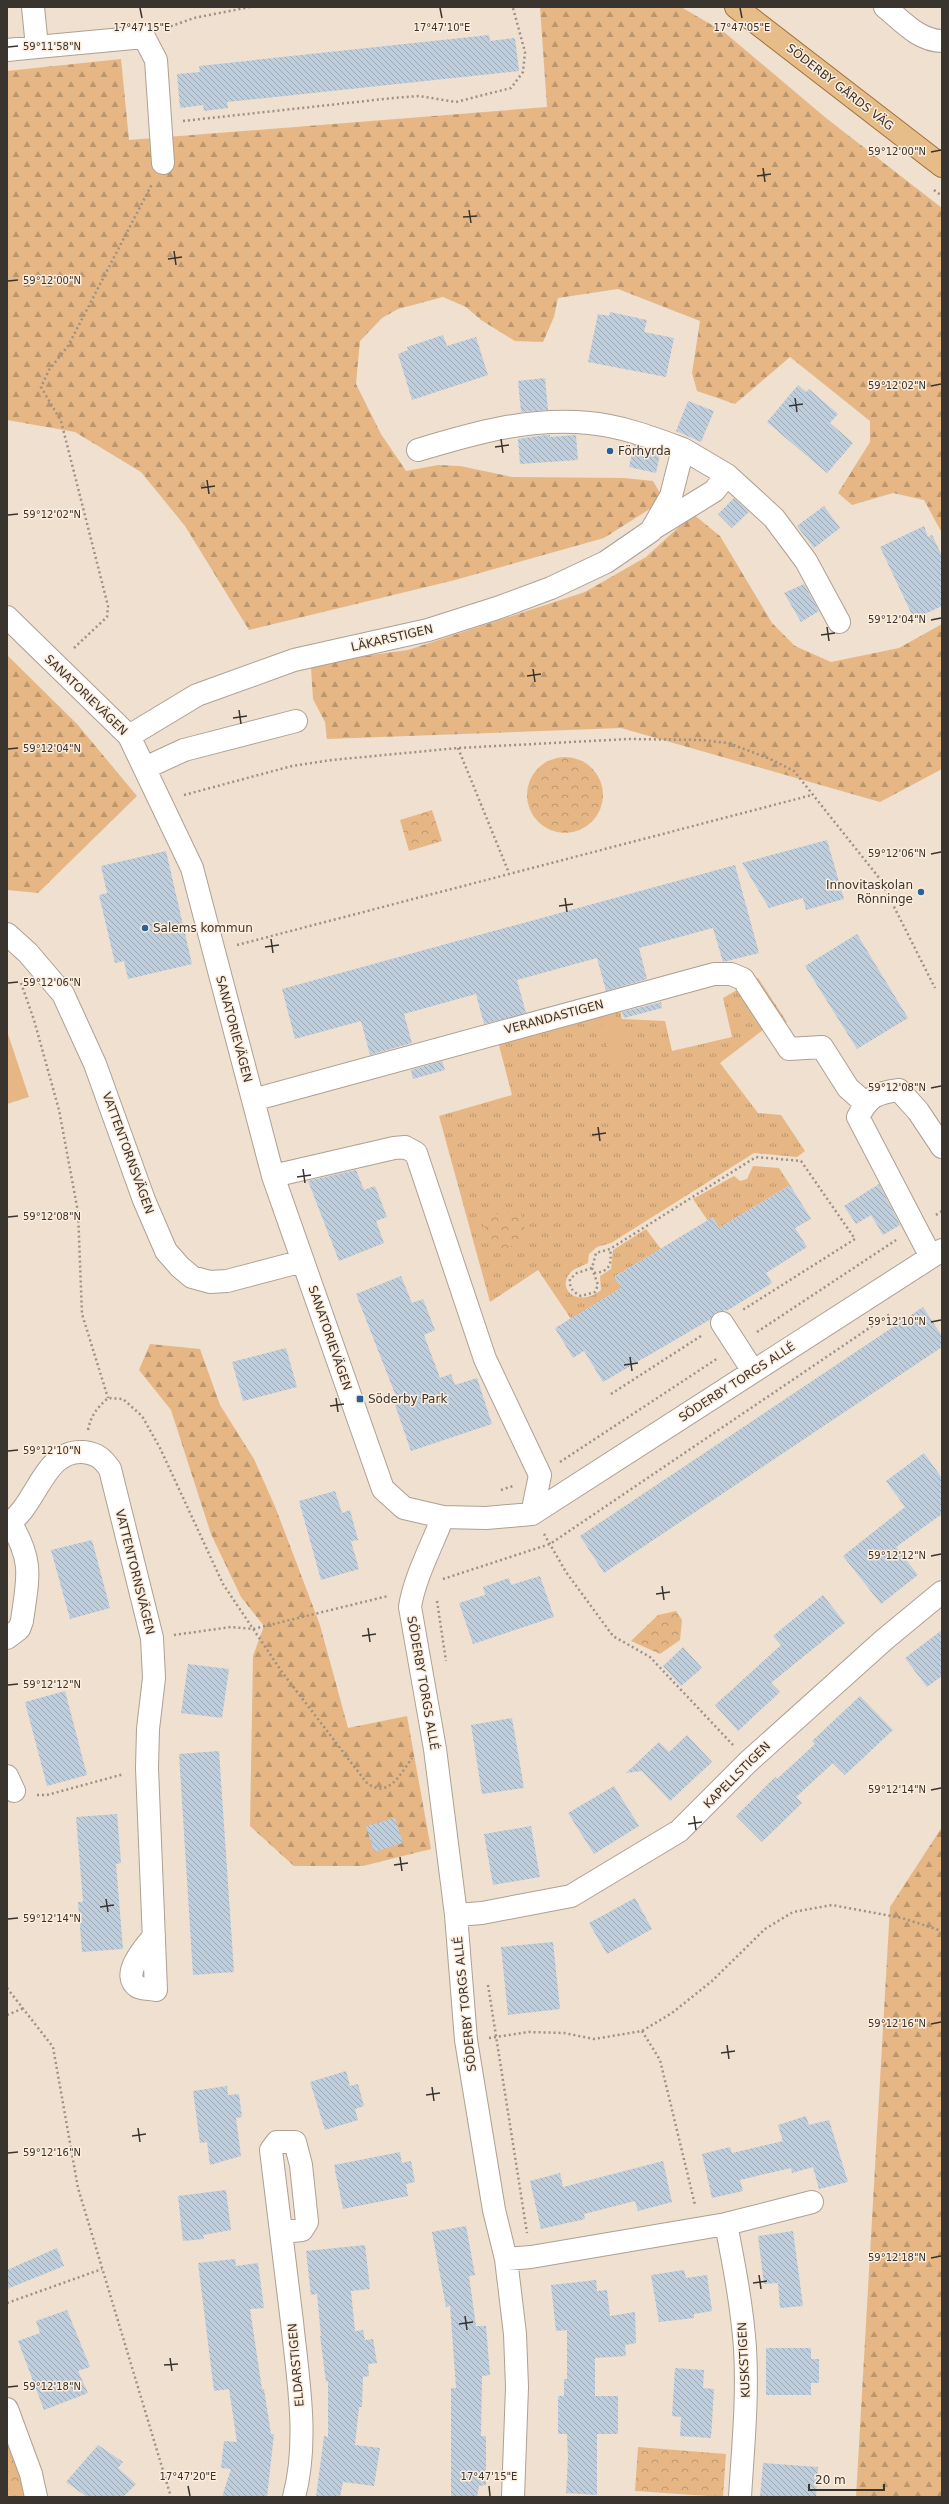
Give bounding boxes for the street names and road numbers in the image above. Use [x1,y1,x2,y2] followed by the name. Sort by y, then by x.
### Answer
[784,39,898,133] street label: SÖDERBY GÅRDS VÄG
[349,621,434,654] street label: LÄKARSTIGEN
[42,651,131,738] street label: SANATORIEVÄGEN
[213,974,256,1084] street label: SANATORIEVÄGEN
[503,997,605,1037] street label: VERANDASTIGEN
[99,1090,158,1216] street label: VATTENTORNSVÄGEN
[306,1283,355,1392] street label: SANATORIEVÄGEN
[675,1337,798,1425] street label: SÖDERBY TORGS ALLÉ
[113,1508,158,1636] street label: VATTENTORNSVÄGEN
[404,1614,444,1751] street label: SÖDERBY TORGS ALLÉ
[701,1739,773,1811] street label: KAPELLSTIGEN
[449,1936,479,2073] street label: SÖDERBY TORGS ALLÉ
[285,2322,307,2408] street label: ELDARSTIGEN
[735,2322,753,2398] street label: KUSKSTIGEN

